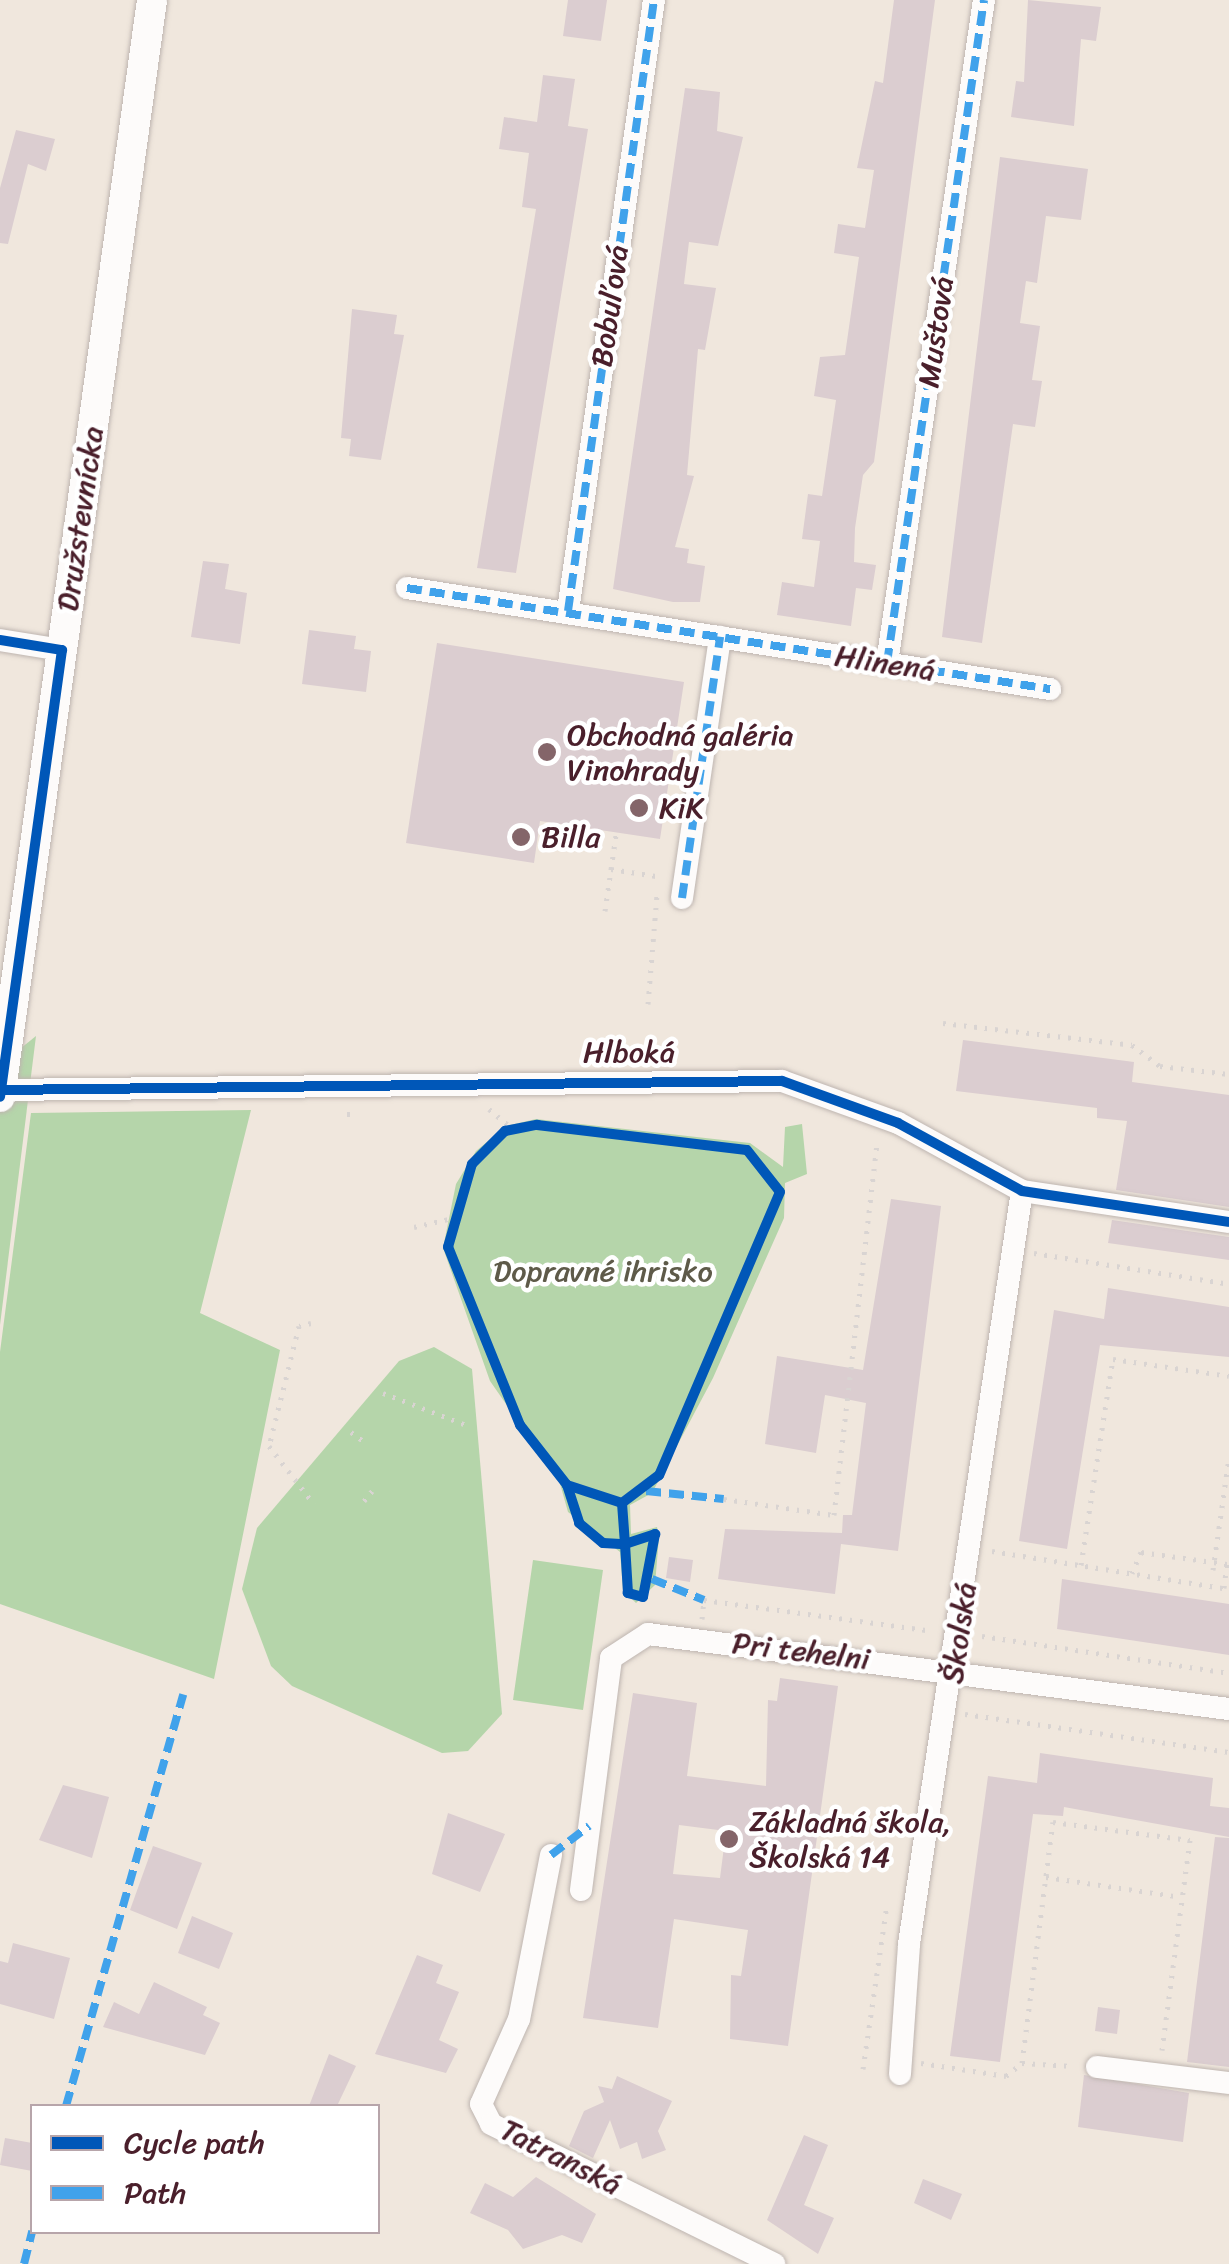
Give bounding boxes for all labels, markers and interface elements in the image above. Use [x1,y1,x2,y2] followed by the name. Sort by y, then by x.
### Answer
[584,243,636,369] street label: Bobuľová
[910,274,962,390] street label: Muštová
[49,424,111,614] street label: Družstevnícka
[832,637,938,689] street label: Hlinená
[567,717,793,788] place label: Obchodná galéria Vinohrady
[536,741,558,763] marker: Obchodná galéria Vinohrady
[659,790,704,826] place label: KiK
[628,797,650,819] marker: KiK
[541,819,600,855] place label: Billa
[510,826,532,848] marker: Billa
[583,1034,675,1070] street label: Hlboká
[494,1253,712,1289] park label: Dopravné ihrisko
[934,1580,984,1686] street label: Školská
[730,1625,872,1677] street label: Pri tehelni
[749,1804,951,1874] place label: Základná škola, Školská 14
[718,1828,740,1850] marker: Základná škola, Školská 14
[30,2104,380,2234] legend
[495,2111,627,2203] street label: Tatranská
[124,2116,265,2170] text: Cycle path
[124,2166,186,2220] text: Path

